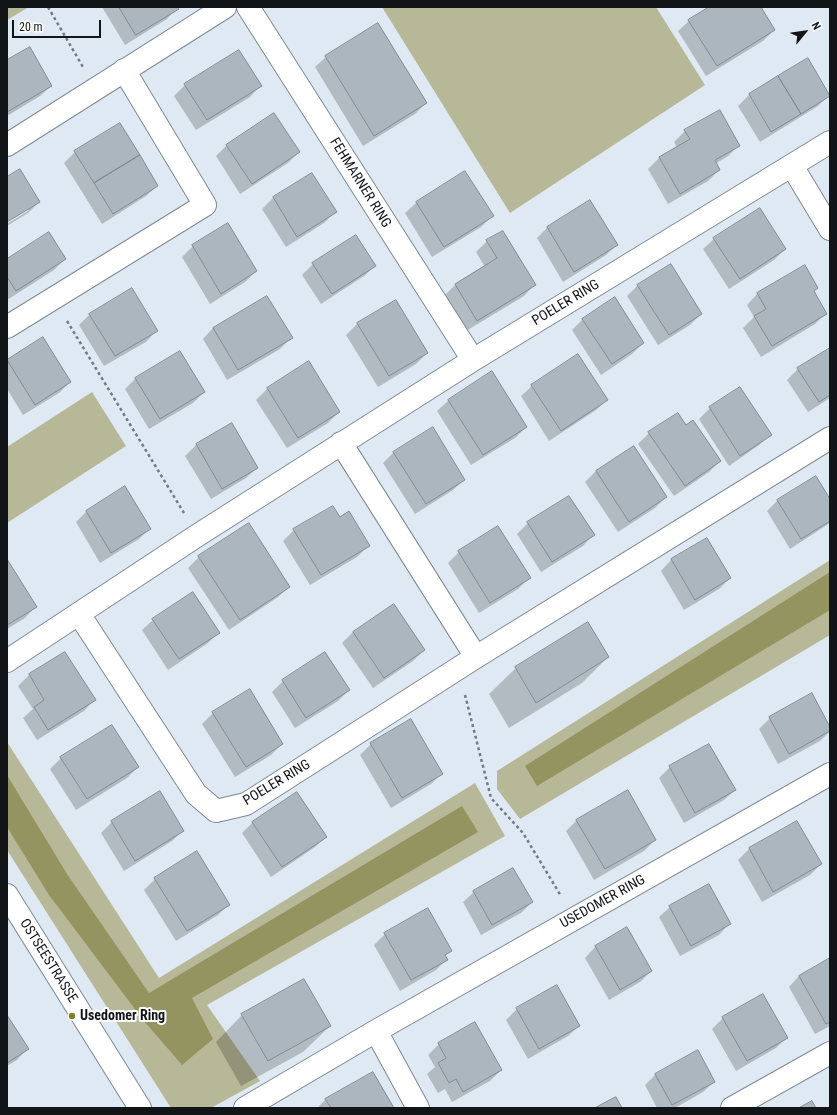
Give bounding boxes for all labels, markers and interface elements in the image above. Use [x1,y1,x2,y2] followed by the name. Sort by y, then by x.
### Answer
[14,12,103,38] scale bar
[785,12,825,52] north arrow
[19,20,43,34] text: 20 m
[809,20,823,32] text: N
[326,135,394,231] street label: FEHMARNER RING
[529,276,603,330] street label: POELER RING
[240,756,314,810] street label: POELER RING
[558,872,648,932] street label: USEDOMER RING
[16,916,80,1006] street label: OSTSEESTRASSE
[80,1008,165,1024] place label: Usedomer Ring
[67,1011,77,1021] marker: Usedomer Ring

